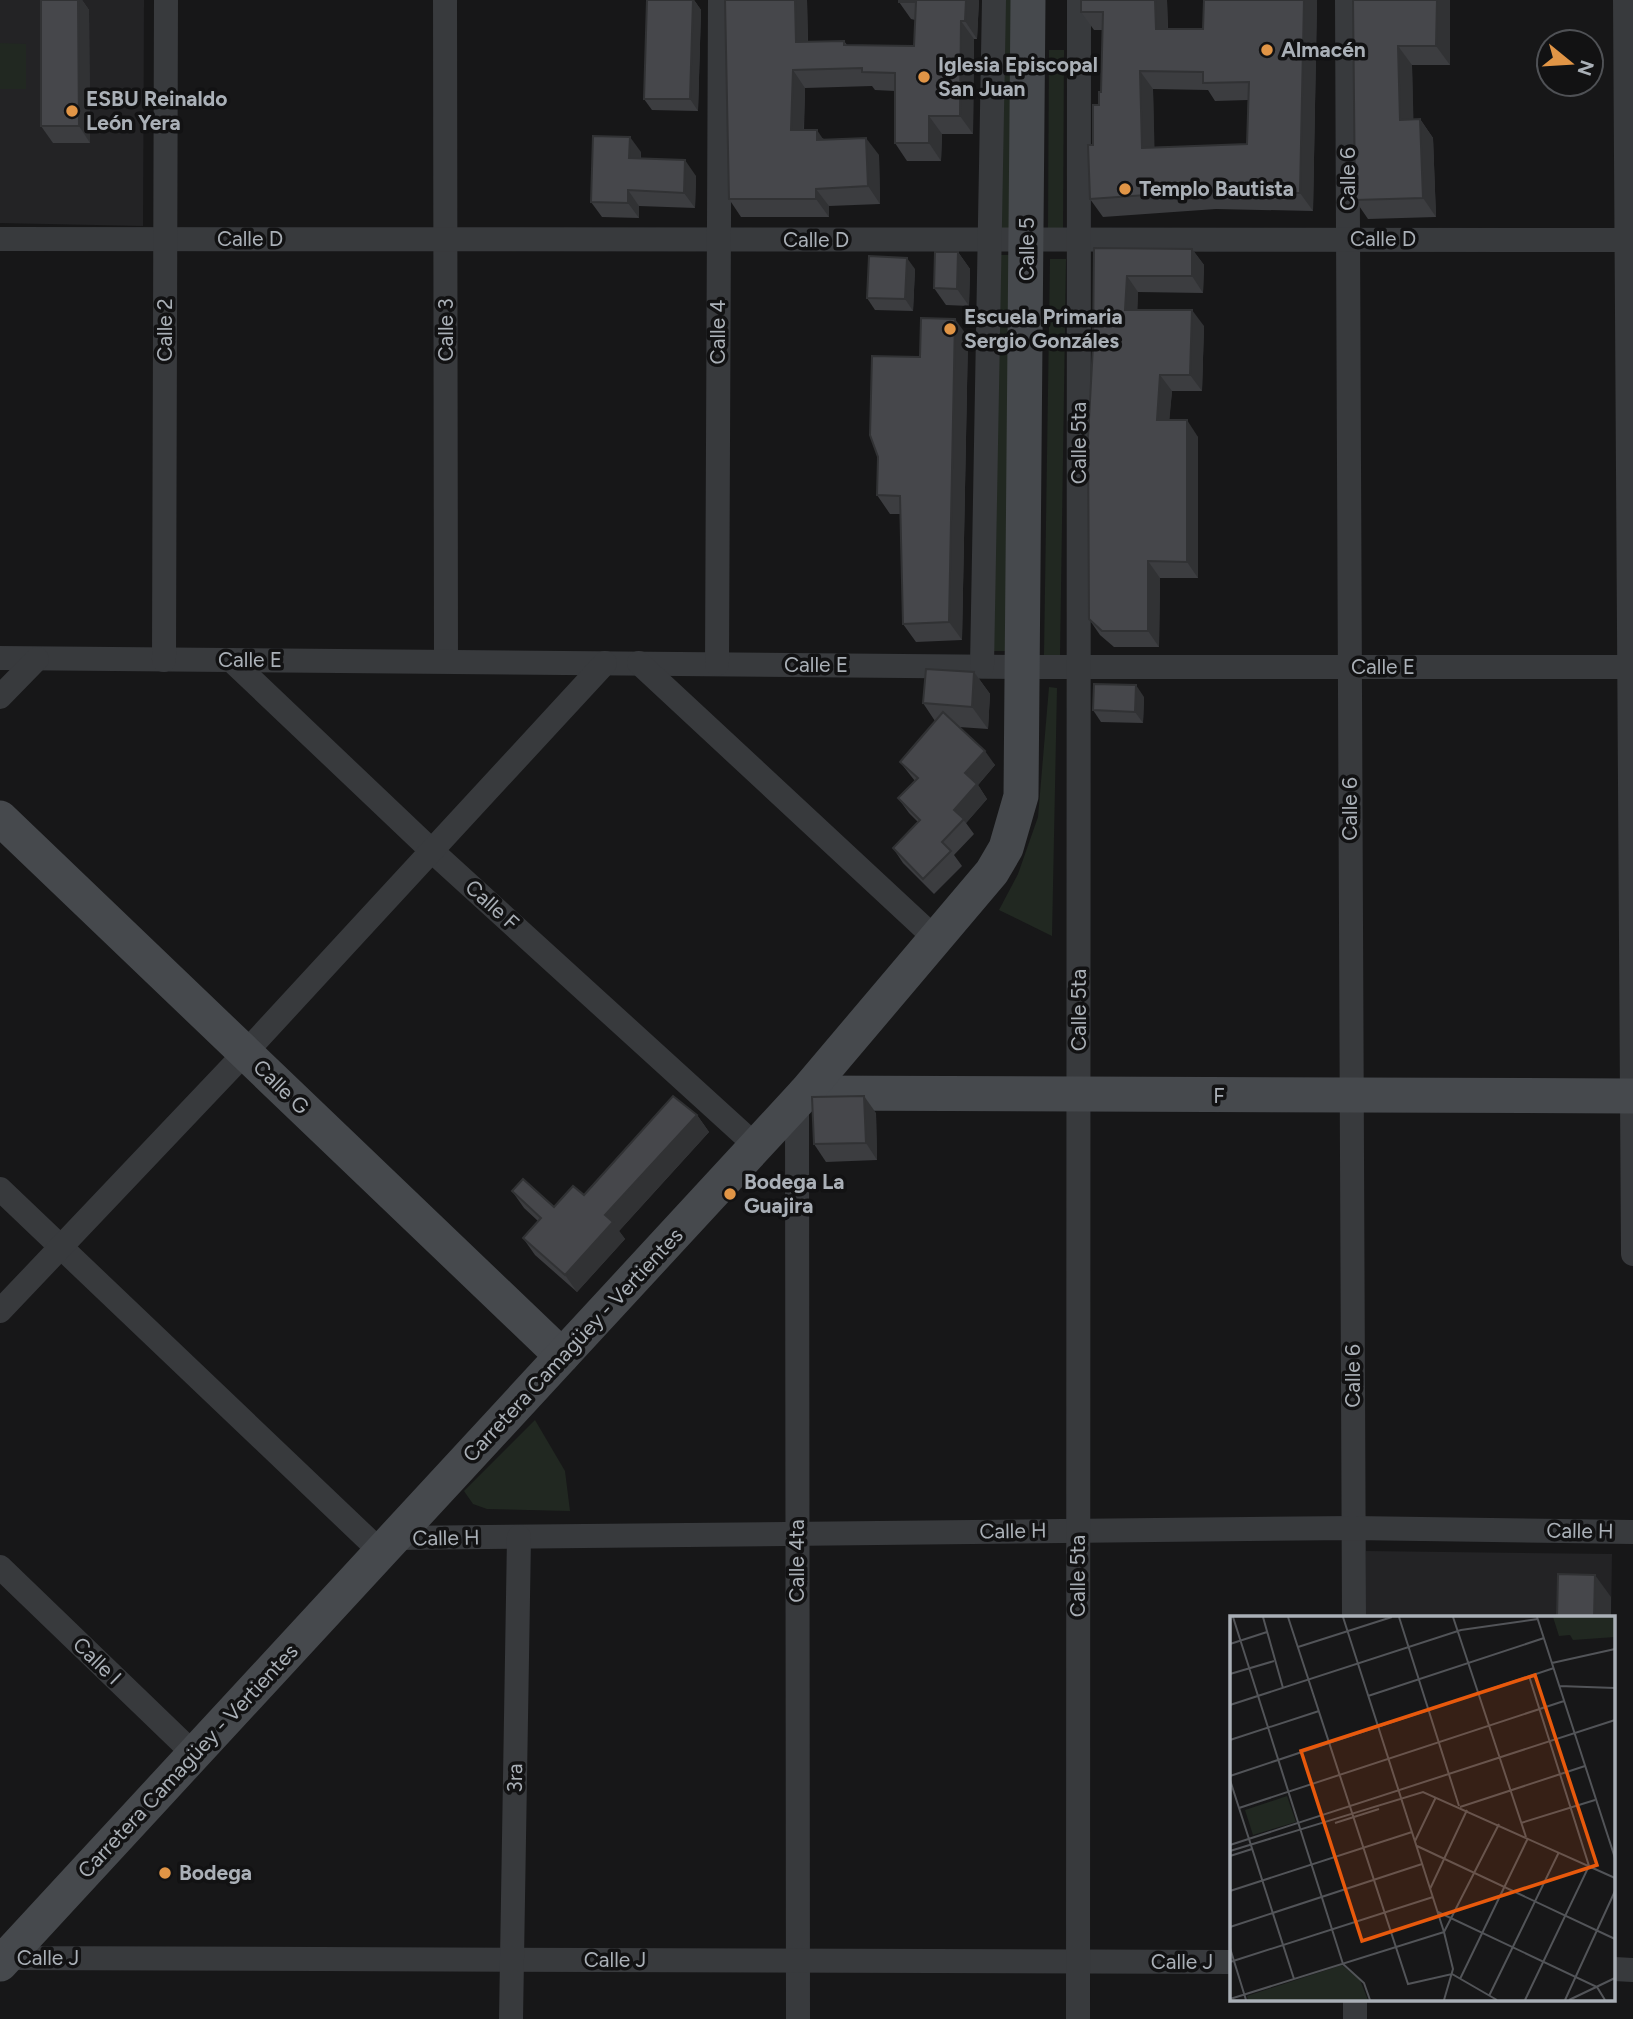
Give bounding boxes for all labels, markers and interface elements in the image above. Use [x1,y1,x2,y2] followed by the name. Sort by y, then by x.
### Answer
[1535,28,1605,98] north arrow
[1281,37,1366,62] place label: Almacén
[1259,42,1275,58] marker: Almacén
[938,52,1098,101] place label: Iglesia Episcopal San Juan
[1572,58,1599,79] text: N
[916,69,932,85] marker: Iglesia Episcopal San Juan
[86,86,227,135] place label: ESBU Reinaldo León Yera
[64,103,80,119] marker: ESBU Reinaldo León Yera
[1335,147,1360,211] street label: Calle 6
[1139,176,1294,201] place label: Templo Bautista
[1117,181,1133,197] marker: Templo Bautista
[1014,217,1039,281] street label: Calle 5
[217,226,283,251] street label: Calle D
[1350,226,1416,251] street label: Calle D
[783,227,849,252] street label: Calle D
[152,298,177,362] street label: Calle 2
[433,298,458,362] street label: Calle 3
[705,300,730,364] street label: Calle 4
[964,304,1123,353] place label: Escuela Primaria Sergio Gonzáles
[942,321,958,337] marker: Escuela Primaria Sergio Gonzáles
[1066,402,1091,484] street label: Calle 5ta
[218,647,282,672] street label: Calle E
[784,652,848,677] street label: Calle E
[1351,654,1415,679] street label: Calle E
[1337,777,1362,841] street label: Calle 6
[461,874,524,935] street label: Calle F
[1066,969,1091,1051] street label: Calle 5ta
[248,1054,314,1119] street label: Calle G
[1213,1083,1225,1108] street label: F
[744,1169,844,1218] place label: Bodega La Guajira
[722,1186,738,1202] marker: Bodega La Guajira
[457,1222,688,1467] street label: Carretera Camagüey - Vertientes
[1340,1344,1365,1408] street label: Calle 6
[979,1517,1047,1544] street label: Calle H
[1546,1517,1614,1544] street label: Calle H
[784,1519,809,1603] street label: Calle 4ta
[412,1524,480,1551] street label: Calle H
[1065,1535,1090,1617] street label: Calle 5ta
[1230,1616,1616,2002] inset map
[68,1632,127,1690] street label: Calle I
[72,1638,303,1883] street label: Carretera Camagüey - Vertientes
[502,1763,527,1793] street label: 3ra
[179,1860,252,1885] place label: Bodega
[157,1865,173,1881] marker: Bodega
[17,1945,79,1970] street label: Calle J
[584,1947,646,1972] street label: Calle J
[1151,1949,1213,1974] street label: Calle J

